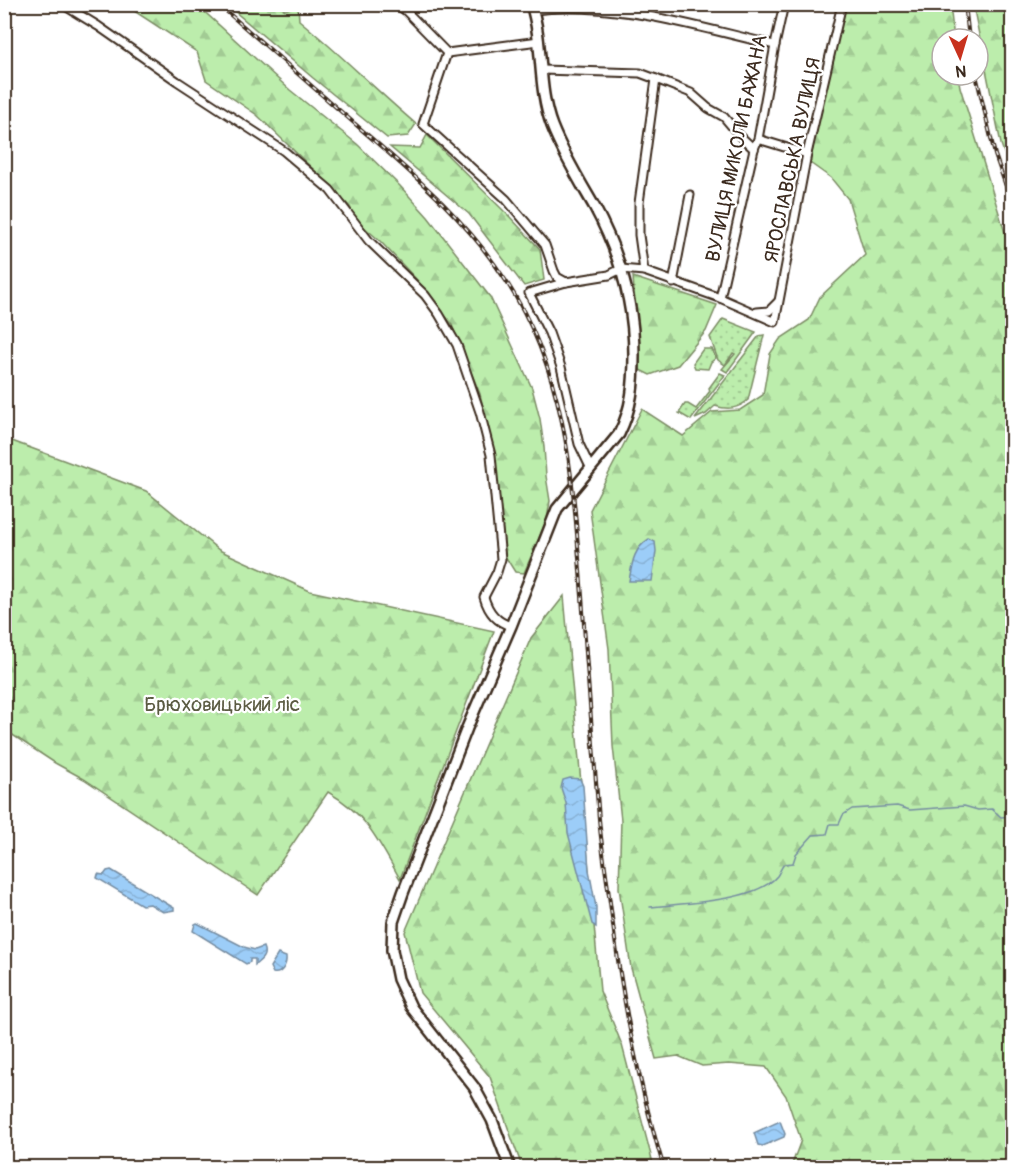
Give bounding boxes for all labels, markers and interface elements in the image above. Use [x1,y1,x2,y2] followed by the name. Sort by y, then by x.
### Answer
[930,27,990,87] north arrow
[700,32,773,264] street label: ВУЛИЦЯ МИКОЛИ БАЖАНА
[759,55,826,265] street label: ЯРОСЛАВСЬКА ВУЛИЦЯ
[955,61,967,81] text: N
[144,692,300,717] park label: Брюховицький ліс

